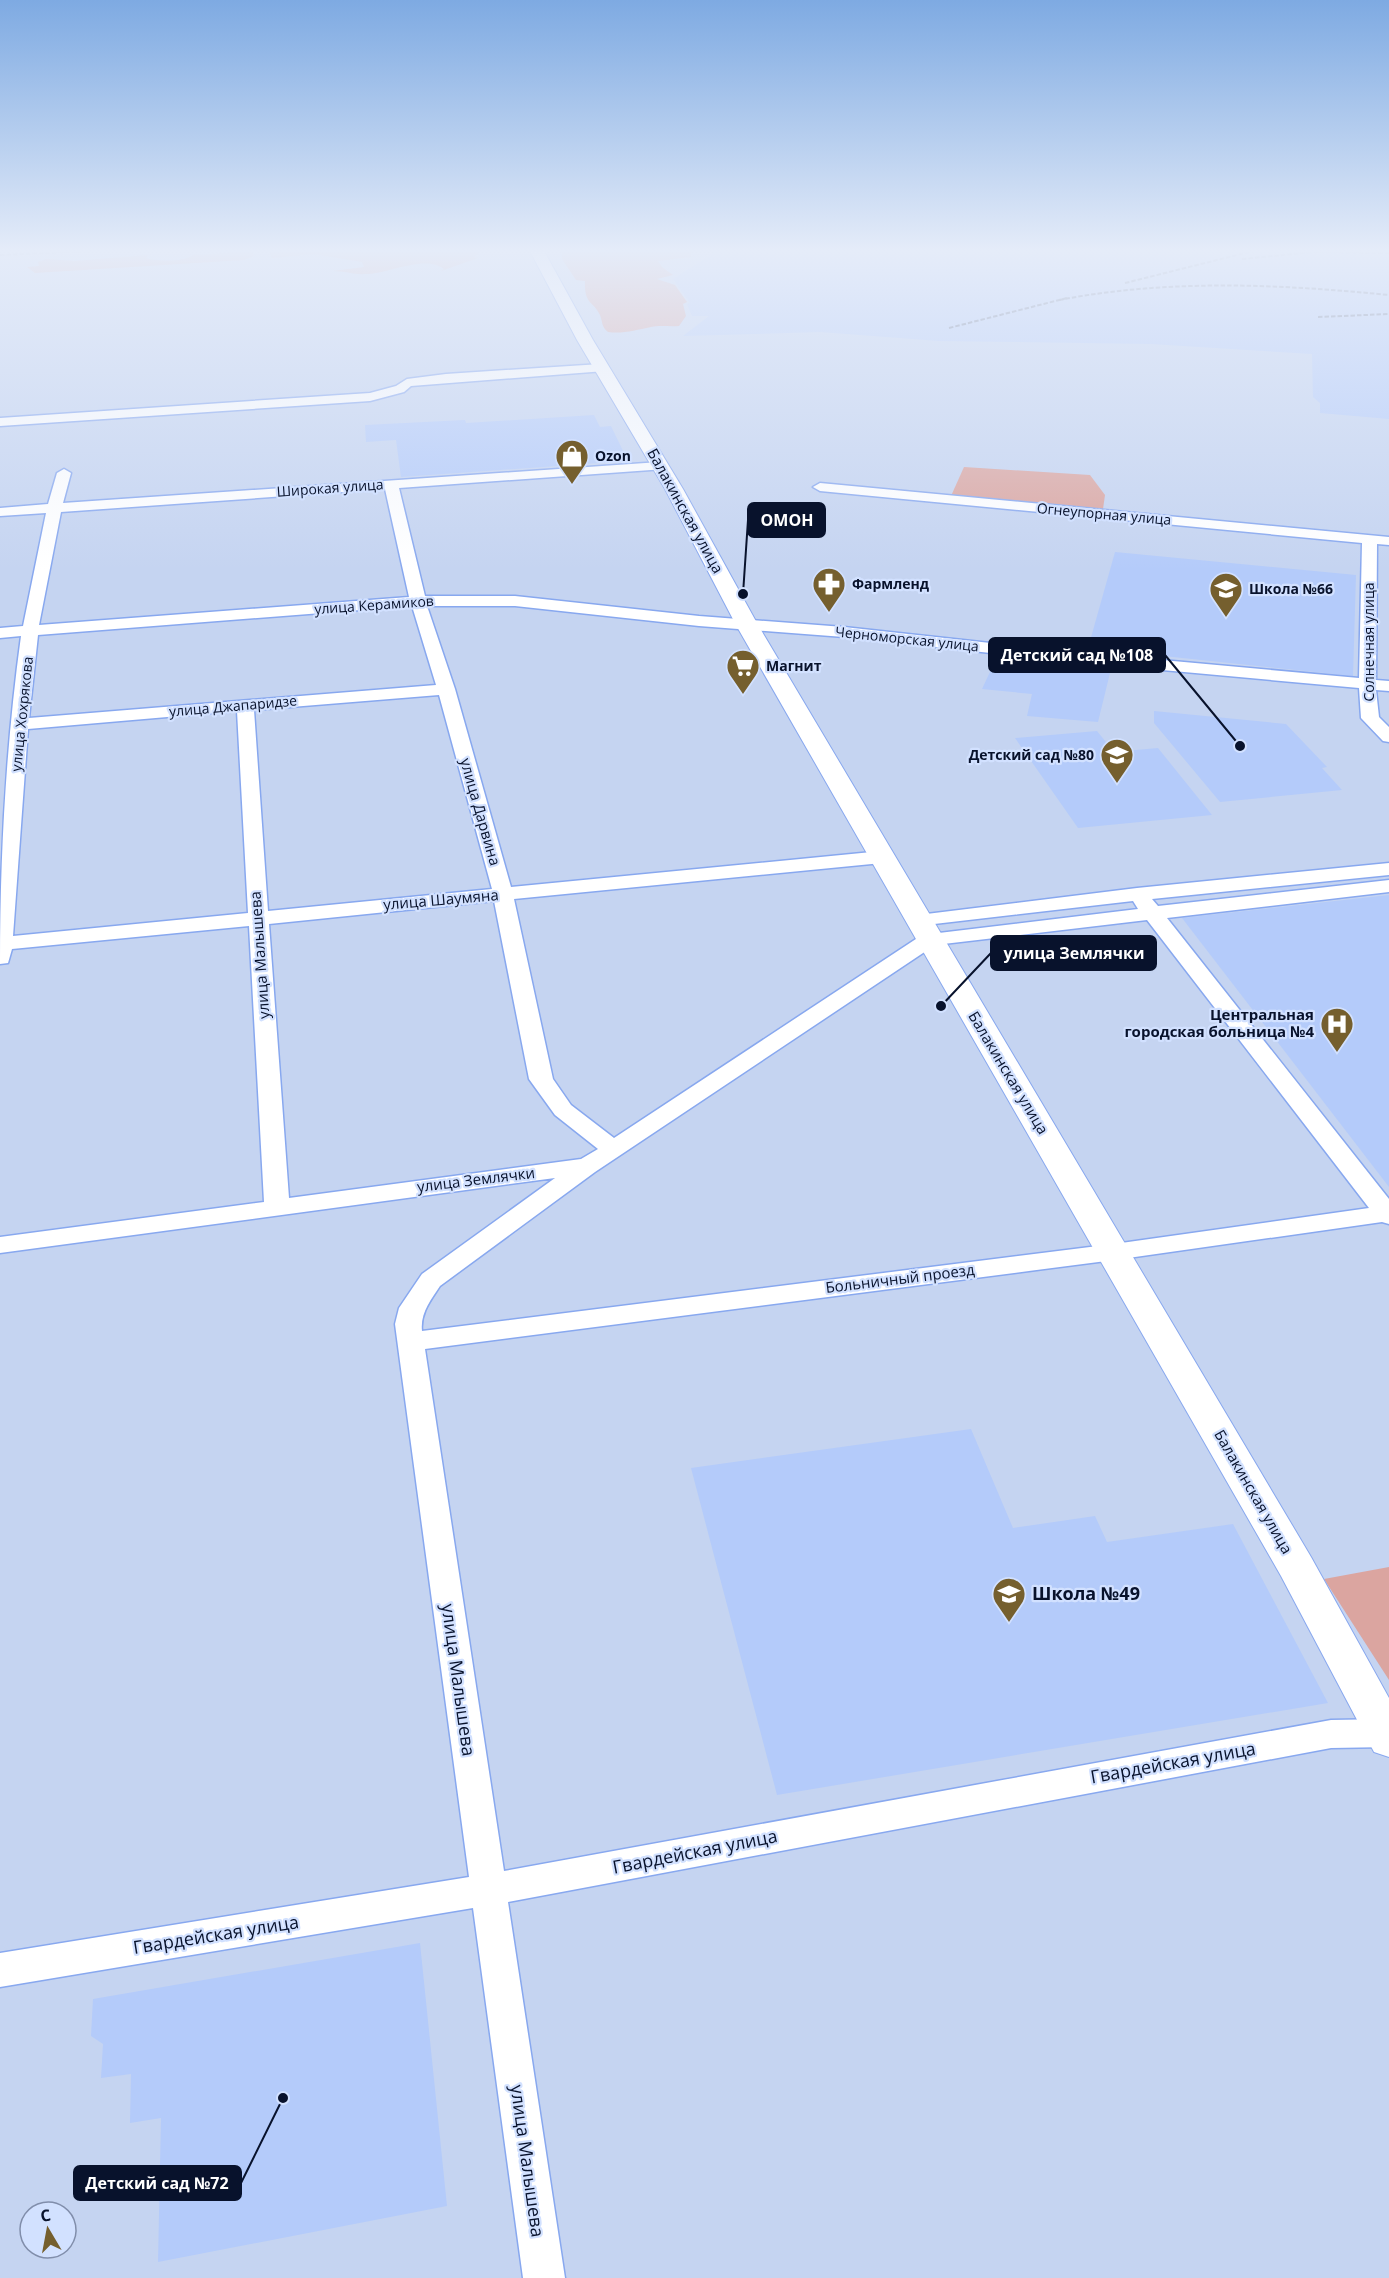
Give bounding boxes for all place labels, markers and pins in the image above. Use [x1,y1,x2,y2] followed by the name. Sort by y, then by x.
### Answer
[554,438,590,485] shop icon: Ozon
[595,446,631,465] place label: Ozon
[748,503,825,537] callout: ОМОН
[811,566,847,613] pharmacy icon: Фармленд
[1208,571,1244,618] school or university icon: Школа №66
[852,574,930,593] place label: Фармленд
[1249,579,1333,598] place label: Школа №66
[989,638,1165,672] callout: Детский сад №108
[725,648,761,695] supermarket icon: Магнит
[766,656,822,675] place label: Магнит
[1099,737,1135,784] school or university icon: Детский сад №80
[969,745,1094,764] place label: Детский сад №80
[991,936,1156,970] callout: улица Землячки
[1124,1004,1314,1041] place label: Центральная городская больница №4
[1319,1006,1355,1053] hospital icon: Центральная городская больница №4
[991,1576,1027,1623] school or university icon: Школа №49
[1032,1581,1140,1605] place label: Школа №49
[74,2166,241,2200] callout: Детский сад №72

